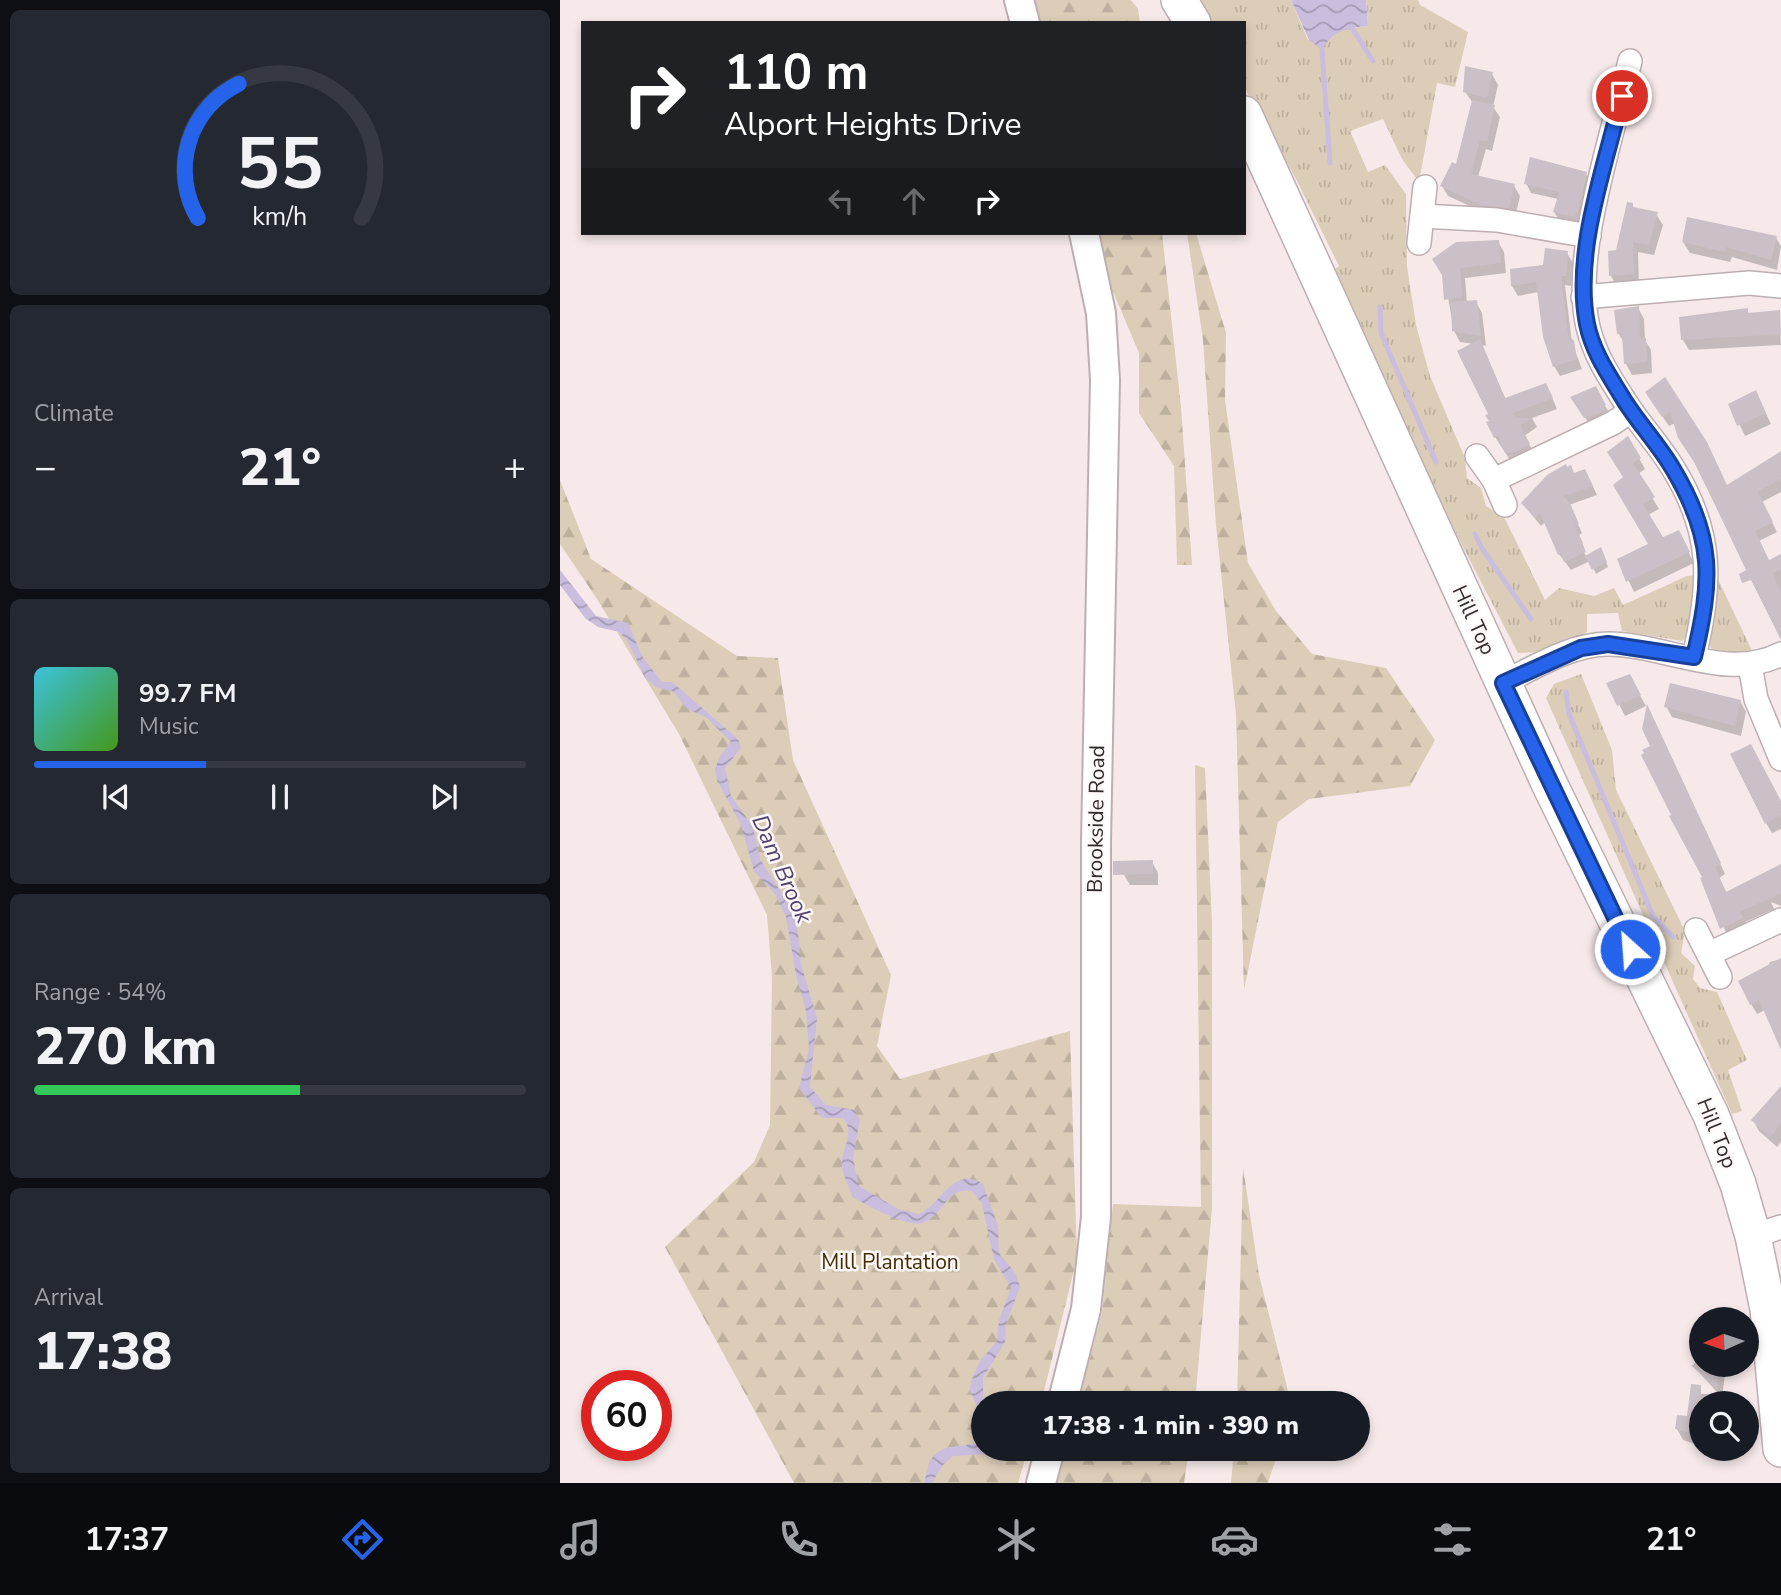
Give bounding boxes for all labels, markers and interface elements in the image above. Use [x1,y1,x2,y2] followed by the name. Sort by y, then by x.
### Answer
[724,39,868,106] text: 110 m
[609,49,700,140] icon: right
[1592,66,1652,126] pin
[1603,77,1641,115] icon: arrive
[724,103,1021,146] text: Alport Heights Drive
[236,115,324,215] text: 55
[822,182,860,220] icon: left
[895,182,933,220] icon: ahead
[968,182,1006,220] icon: right
[252,200,308,234] text: km/h
[34,398,114,429] text: Climate
[239,432,321,503] text: 21°
[34,442,57,493] text: −
[503,442,526,493] text: +
[1446,581,1502,659] street label: Hill Top
[139,676,236,711] text: 99.7 FM
[139,711,199,742] text: Music
[1081,745,1111,893] street label: Brookside Road
[97,778,135,816] icon: previous
[261,778,299,816] icon: pause
[425,778,463,816] icon: next
[744,810,820,929] water label: Dam Brook
[1593,912,1667,986] position arrow
[34,977,166,1008] text: Range · 54%
[34,1011,217,1082] text: 270 km
[1690,1094,1744,1172] street label: Hill Top
[821,1248,959,1276] park label: Mill Plantation
[34,1282,103,1313] text: Arrival
[1689,1307,1759,1377] north arrow
[1689,1307,1759,1461] map controls
[34,1316,172,1387] text: 17:38
[581,1370,672,1461] speed limit sign: 60
[1689,1391,1759,1461] button: search
[1042,1408,1299,1443] text: 17:38 · 1 min · 390 m
[338,1515,387,1564] icon: directions
[556,1515,605,1564] icon: music
[774,1515,823,1564] icon: phone
[992,1515,1041,1564] icon: climate
[1210,1515,1259,1564] icon: car
[1428,1515,1477,1564] icon: filters
[84,1518,169,1561] text: 17:37
[1646,1518,1696,1561] text: 21°

